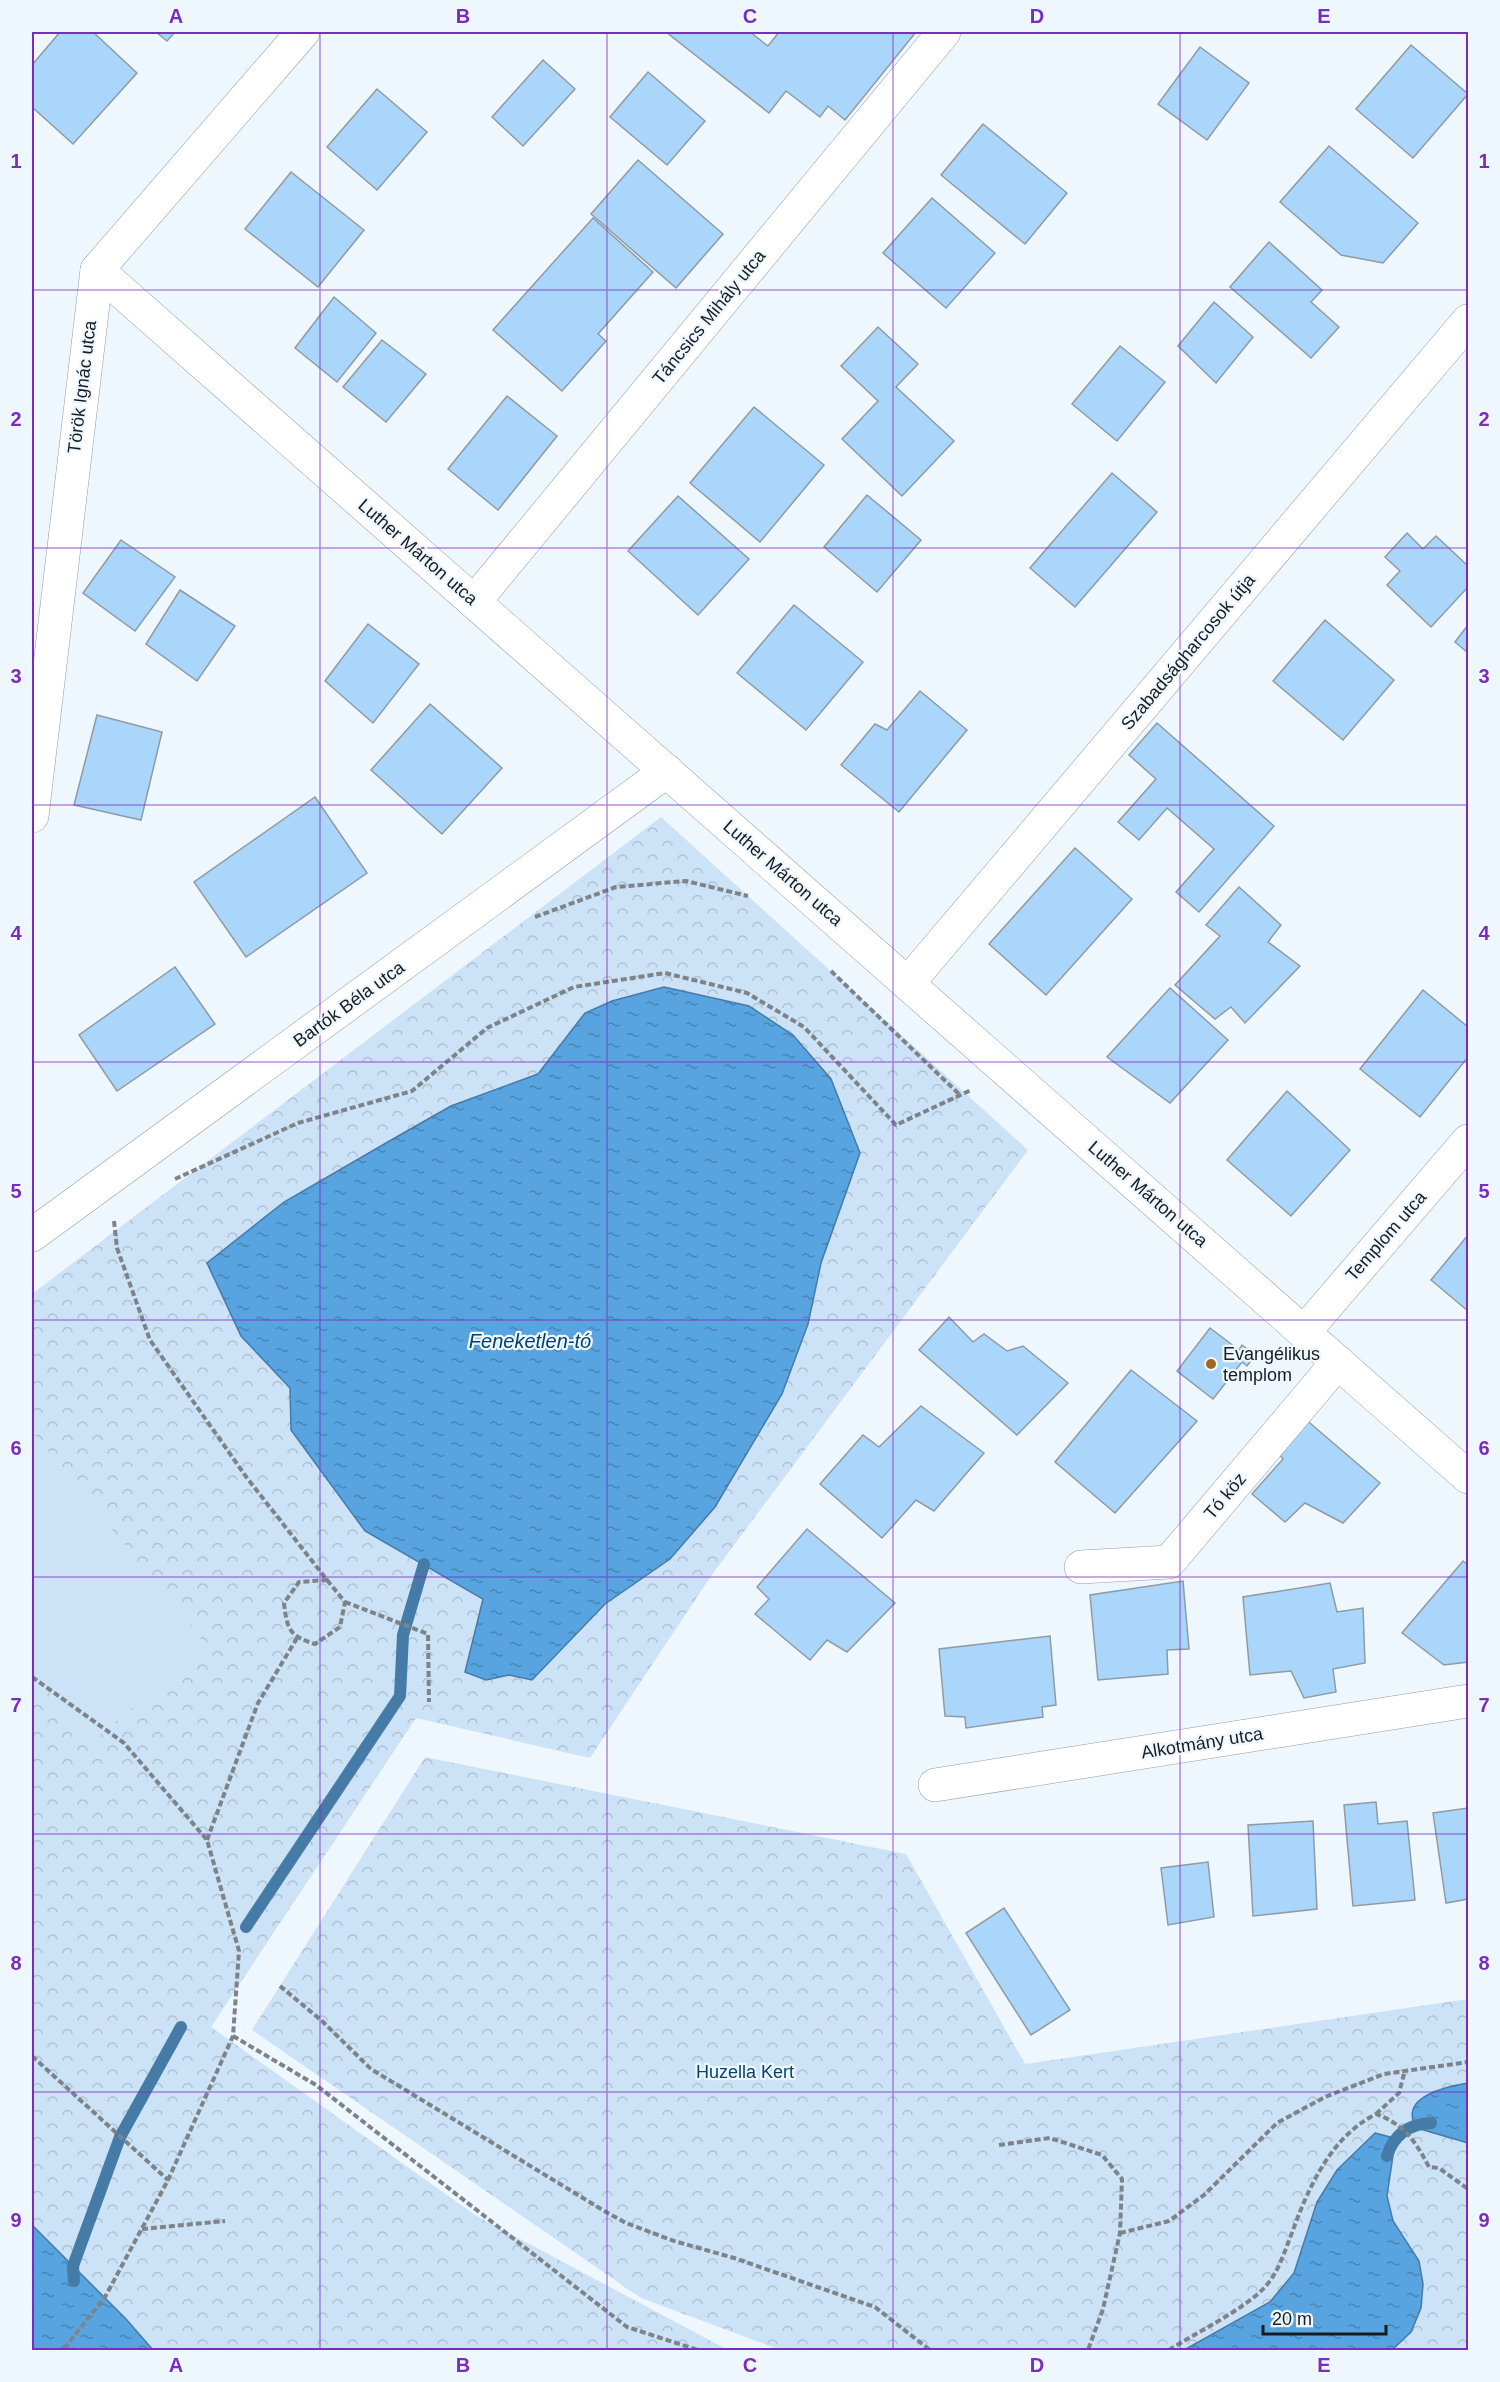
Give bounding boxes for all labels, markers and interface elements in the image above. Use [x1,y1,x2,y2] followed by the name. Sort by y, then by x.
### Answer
[169,5,183,27] text: A
[456,5,470,27] text: B
[743,5,757,27] text: C
[1030,5,1044,27] text: D
[1317,5,1331,27] text: E
[10,150,22,172] text: 1
[1478,150,1490,172] text: 1
[649,245,770,388] street label: Táncsics Mihály utca
[64,318,100,455] street label: Török Ignác utca
[10,408,22,430] text: 2
[1478,408,1490,430] text: 2
[354,495,482,610] street label: Luther Márton utca
[1117,569,1260,734] street label: Szabadságharcosok útja
[10,665,22,687] text: 3
[1478,665,1490,687] text: 3
[719,816,847,931] street label: Luther Márton utca
[10,922,22,944] text: 4
[1478,922,1490,944] text: 4
[290,957,409,1051] street label: Bartók Béla utca
[1084,1137,1212,1252] street label: Luther Márton utca
[10,1180,22,1202] text: 5
[1478,1180,1490,1202] text: 5
[1342,1186,1431,1285] street label: Templom utca
[469,1330,591,1352] water label: Feneketlen-tó
[1223,1344,1320,1385] place label: Evangélikus templom
[1204,1357,1218,1371] marker: Evangélikus templom
[10,1437,22,1459] text: 6
[1478,1437,1490,1459] text: 6
[1200,1469,1250,1523] street label: Tó köz
[10,1694,22,1716] text: 7
[1478,1694,1490,1716] text: 7
[1140,1723,1265,1763] street label: Alkotmány utca
[10,1952,22,1974] text: 8
[1478,1952,1490,1974] text: 8
[696,2062,794,2082] park label: Huzella Kert
[10,2209,22,2231] text: 9
[1478,2209,1490,2231] text: 9
[1263,2298,1386,2336] scale bar
[1272,2309,1312,2329] text: 20 m
[169,2354,183,2376] text: A
[456,2354,470,2376] text: B
[743,2354,757,2376] text: C
[1030,2354,1044,2376] text: D
[1317,2354,1331,2376] text: E

